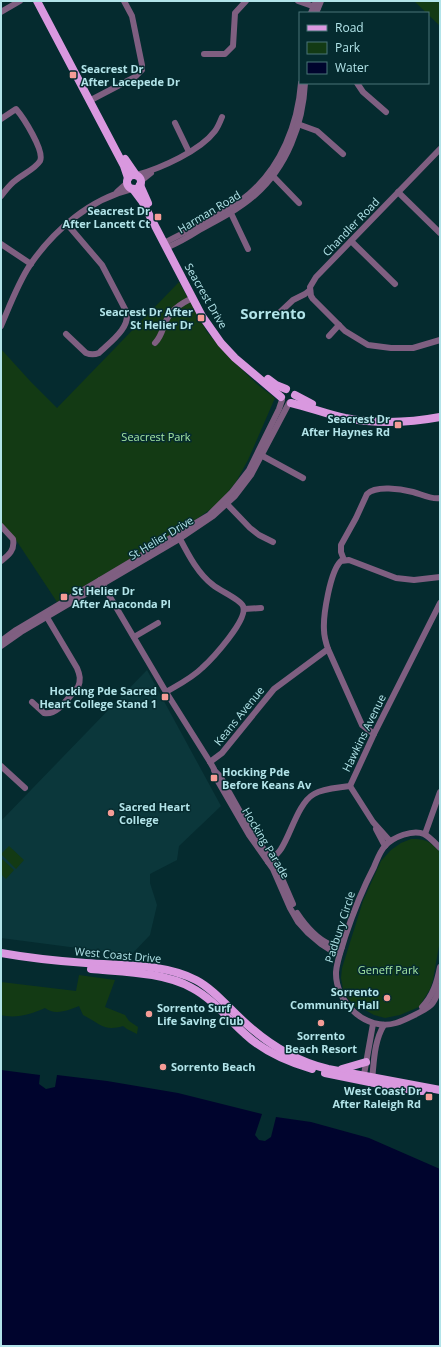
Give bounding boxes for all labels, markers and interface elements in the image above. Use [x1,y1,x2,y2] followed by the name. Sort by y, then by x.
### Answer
[299,12,429,84] legend
[335,19,364,36] text: Road
[335,39,361,56] text: Park
[335,59,369,76] text: Water
[81,61,180,89] place label: Seacrest Dr After Lacepede Dr
[68,70,78,80] marker: Seacrest Dr After Lacepede Dr
[175,187,243,236] street label: Harman Road
[319,194,382,259] street label: Chandler Road
[63,203,150,231] place label: Seacrest Dr After Lancett Ct
[153,212,163,222] marker: Seacrest Dr After Lancett Ct
[182,260,231,331] street label: Seacrest Drive
[240,303,306,323] district label: Sorrento
[99,304,193,332] place label: Seacrest Dr After St Helier Dr
[196,313,206,323] marker: Seacrest Dr After St Helier Dr
[301,411,390,439] place label: Seacrest Dr After Haynes Rd
[393,420,403,430] marker: Seacrest Dr After Haynes Rd
[121,429,191,444] park label: Seacrest Park
[126,512,196,563] street label: St Helier Drive
[72,583,171,611] place label: St Helier Dr After Anaconda Pl
[59,592,69,602] marker: St Helier Dr After Anaconda Pl
[39,683,157,711] place label: Hocking Pde Sacred Heart College Stand 1
[210,683,267,748] street label: Keans Avenue
[160,692,170,702] marker: Hocking Pde Sacred Heart College Stand 1
[338,692,389,774] street label: Hawkins Avenue
[222,764,312,792] place label: Hocking Pde Before Keans Av
[209,773,219,783] marker: Hocking Pde Before Keans Av
[119,799,190,827] place label: Sacred Heart College
[239,804,294,881] street label: Hocking Parade
[106,808,116,818] marker: Sacred Heart College
[321,889,358,964] street label: Padbury Circle
[74,943,162,966] street label: West Coast Drive
[358,962,418,977] park label: Geneff Park
[290,984,379,1012] place label: Sorrento Community Hall
[382,993,392,1003] marker: Sorrento Community Hall
[157,1000,243,1028] place label: Sorrento Surf Life Saving Club
[144,1009,154,1019] marker: Sorrento Surf Life Saving Club
[316,1018,326,1028] marker: Sorrento Beach Resort
[285,1028,357,1056] place label: Sorrento Beach Resort
[171,1059,255,1074] place label: Sorrento Beach
[158,1062,168,1072] marker: Sorrento Beach
[332,1083,421,1111] place label: West Coast Dr After Raleigh Rd
[424,1092,434,1102] marker: West Coast Dr After Raleigh Rd

